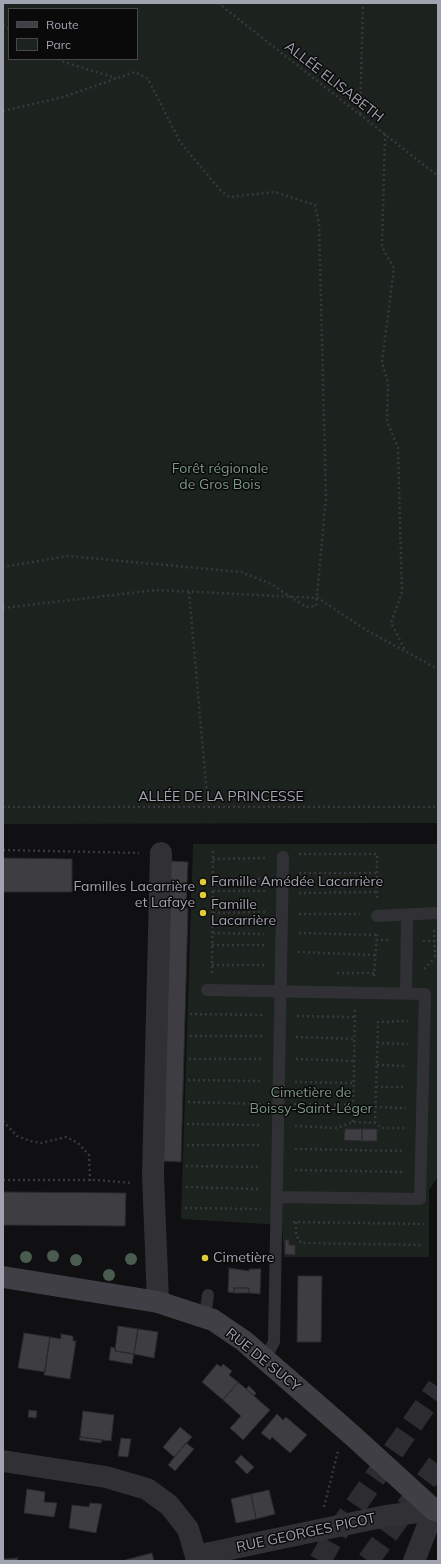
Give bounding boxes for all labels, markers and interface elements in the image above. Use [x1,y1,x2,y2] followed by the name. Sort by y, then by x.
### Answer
[8,8,138,60] legend
[46,17,79,32] text: Route
[46,37,71,52] text: Parc
[281,38,387,126] street label: ALLÉE ELISABETH
[172,461,268,494] park label: Forêt régionale de Gros Bois
[138,789,304,805] street label: ALLÉE DE LA PRINCESSE
[211,874,383,890] place label: Famille Amédée Lacarrière
[198,877,208,887] marker: Famille Amédée Lacarrière
[73,879,195,912] place label: Familles Lacarrière et Lafaye
[198,890,208,900] marker: Familles Lacarrière et Lafaye
[211,897,276,930] place label: Famille Lacarrière
[198,908,208,918] marker: Famille Lacarrière
[249,1085,373,1118] park label: Cimetière de Boissy-Saint-Léger
[213,1250,274,1266] place label: Cimetière
[200,1253,210,1263] marker: Cimetière
[222,1325,304,1395] street label: RUE DE SUCY
[235,1510,377,1556] street label: RUE GEORGES PICOT

